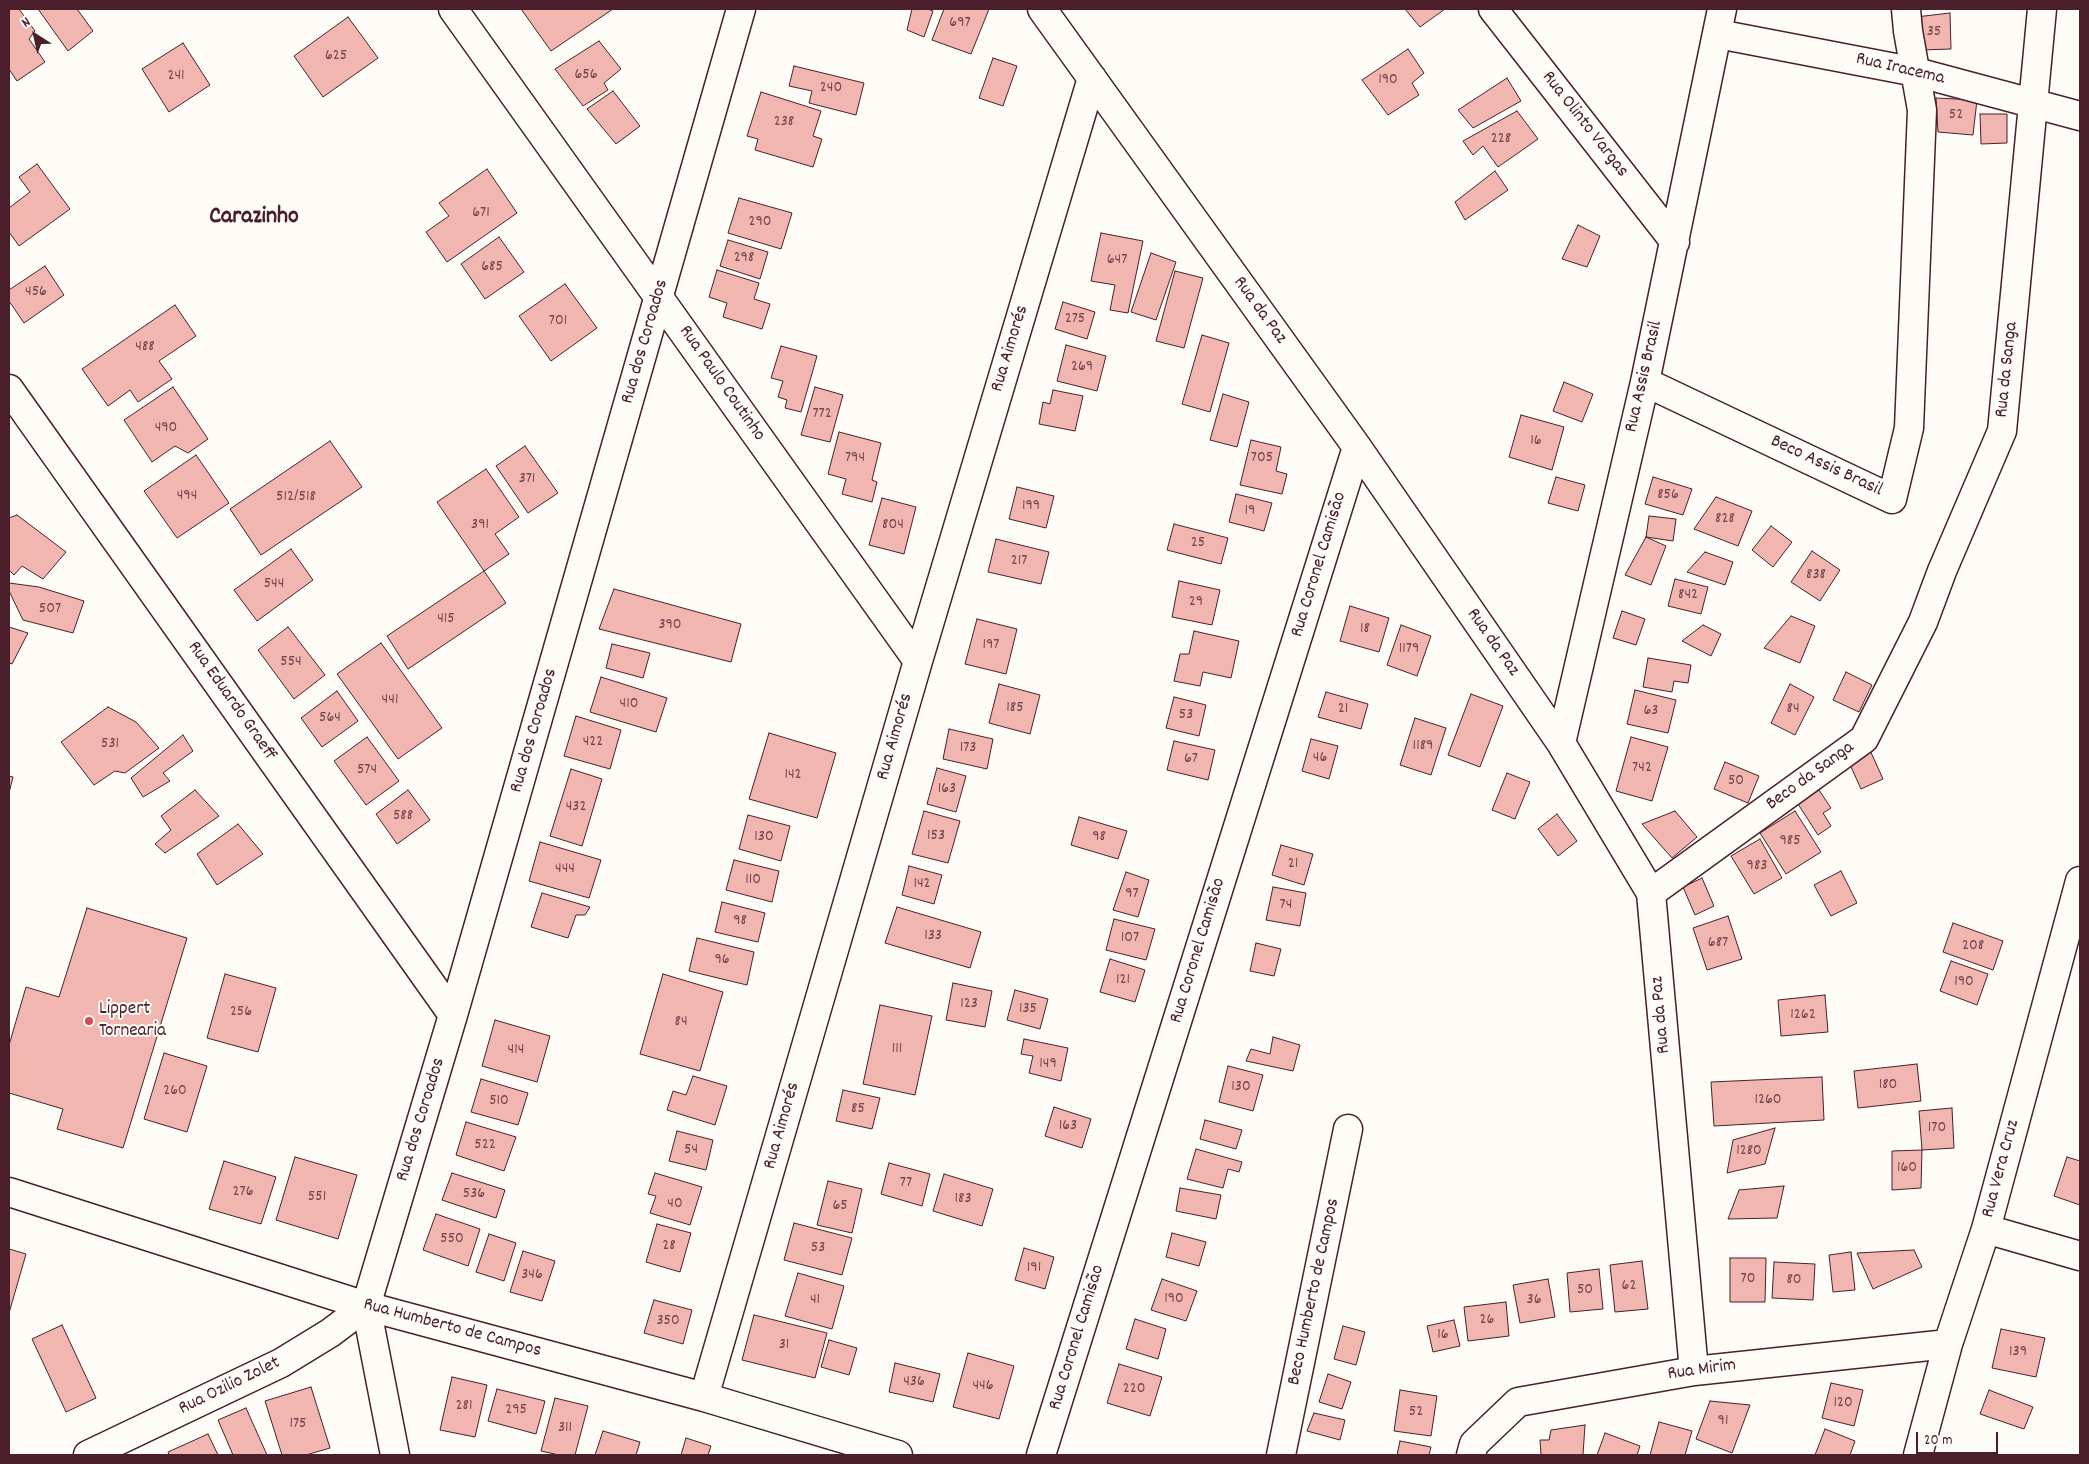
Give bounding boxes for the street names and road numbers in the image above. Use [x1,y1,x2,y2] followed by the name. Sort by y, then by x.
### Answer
[1853,49,1947,91] street label: Rua Iracema
[1535,67,1633,183] street label: Rua Olinto Vargas
[1227,273,1291,349] street label: Rua da Paz
[617,277,675,407] street label: Rua dos Coroados
[987,303,1035,395] street label: Rua Aimorés
[1621,319,1669,435] street label: Rua Assis Brasil
[1992,321,2024,419] street label: Rua da Sanga
[673,322,769,446] street label: Rua Paulo Coutinho
[1766,431,1886,503] street label: Beco Assis Brasil
[1287,490,1353,640] street label: Rua Coronel Camisão
[1460,605,1524,681] street label: Rua da Paz
[181,638,281,766] street label: Rua Eduardo Graeff
[506,666,564,796] street label: Rua dos Coroados
[873,691,919,783] street label: Rua Aimorés
[1763,737,1859,817] street label: Beco da Sanga
[1166,876,1232,1026] street label: Rua Coronel Camisão
[1647,975,1677,1055] street label: Rua da Paz
[392,1055,452,1185] street label: Rua dos Coroados
[760,1080,806,1172] street label: Rua Aimorés
[1978,1118,2026,1220] street label: Rua Vera Cruz
[1284,1197,1346,1387] street label: Beco Humberto de Campos
[1045,1263,1111,1413] street label: Rua Coronel Camisão
[361,1294,543,1364] street label: Rua Humberto de Campos
[176,1353,284,1421] street label: Rua Ozilio Zolet
[1666,1355,1738,1387] street label: Rua Mirim

